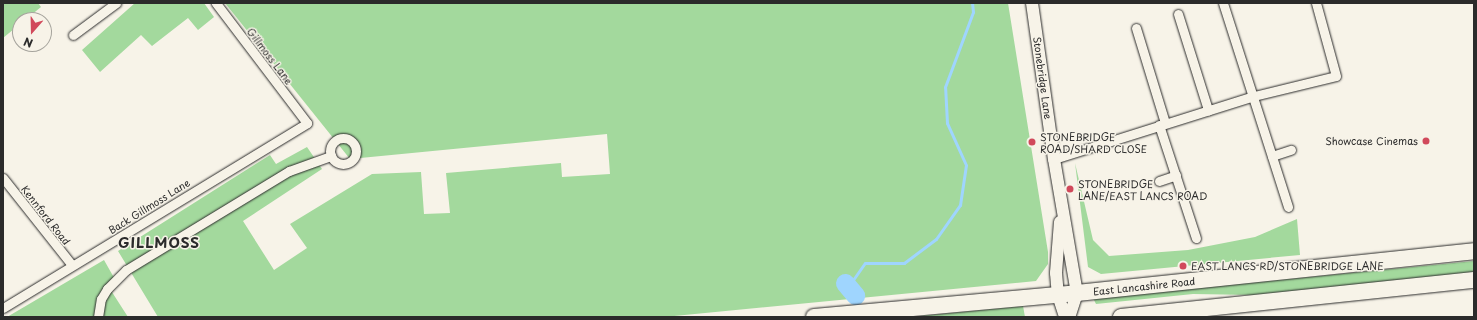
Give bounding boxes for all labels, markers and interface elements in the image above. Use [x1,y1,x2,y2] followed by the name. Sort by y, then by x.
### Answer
[12,12,52,52] north arrow
[245,25,295,87] street label: Gillmoss Lane
[21,33,35,52] text: N
[1031,36,1055,120] street label: Stonebridge Lane
[1040,130,1147,154] place label: STONEBRIDGE ROAD/SHARD CLOSE
[1326,135,1418,147] place label: Showcase Cinemas
[1421,136,1431,146] marker: Showcase Cinemas
[1027,137,1037,147] marker: STONEBRIDGE ROAD/SHARD CLOSE
[106,176,192,236] street label: Back Gillmoss Lane
[1078,177,1207,200] place label: STONEBRIDGE LANE/EAST LANCS ROAD
[19,183,73,247] street label: Kennford Road
[1065,184,1075,194] marker: STONEBRIDGE LANE/EAST LANCS ROAD
[118,235,200,251] district label: GILLMOSS
[1191,260,1383,272] place label: EAST LANCS RD/STONEBRIDGE LANE
[1178,261,1188,271] marker: EAST LANCS RD/STONEBRIDGE LANE
[1092,275,1196,297] street label: East Lancashire Road

